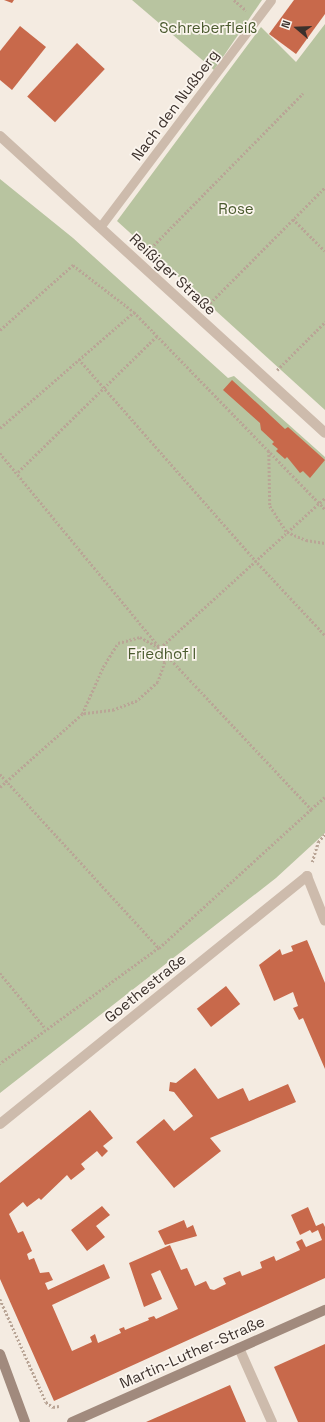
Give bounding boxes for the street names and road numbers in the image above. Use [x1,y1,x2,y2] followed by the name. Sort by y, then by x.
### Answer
[127,46,223,164] street label: Nach den Nußberg
[126,229,220,319] street label: Reißiger Straße
[101,950,189,1026] street label: Goethestraße
[117,1312,267,1392] street label: Martin-Luther-Straße

